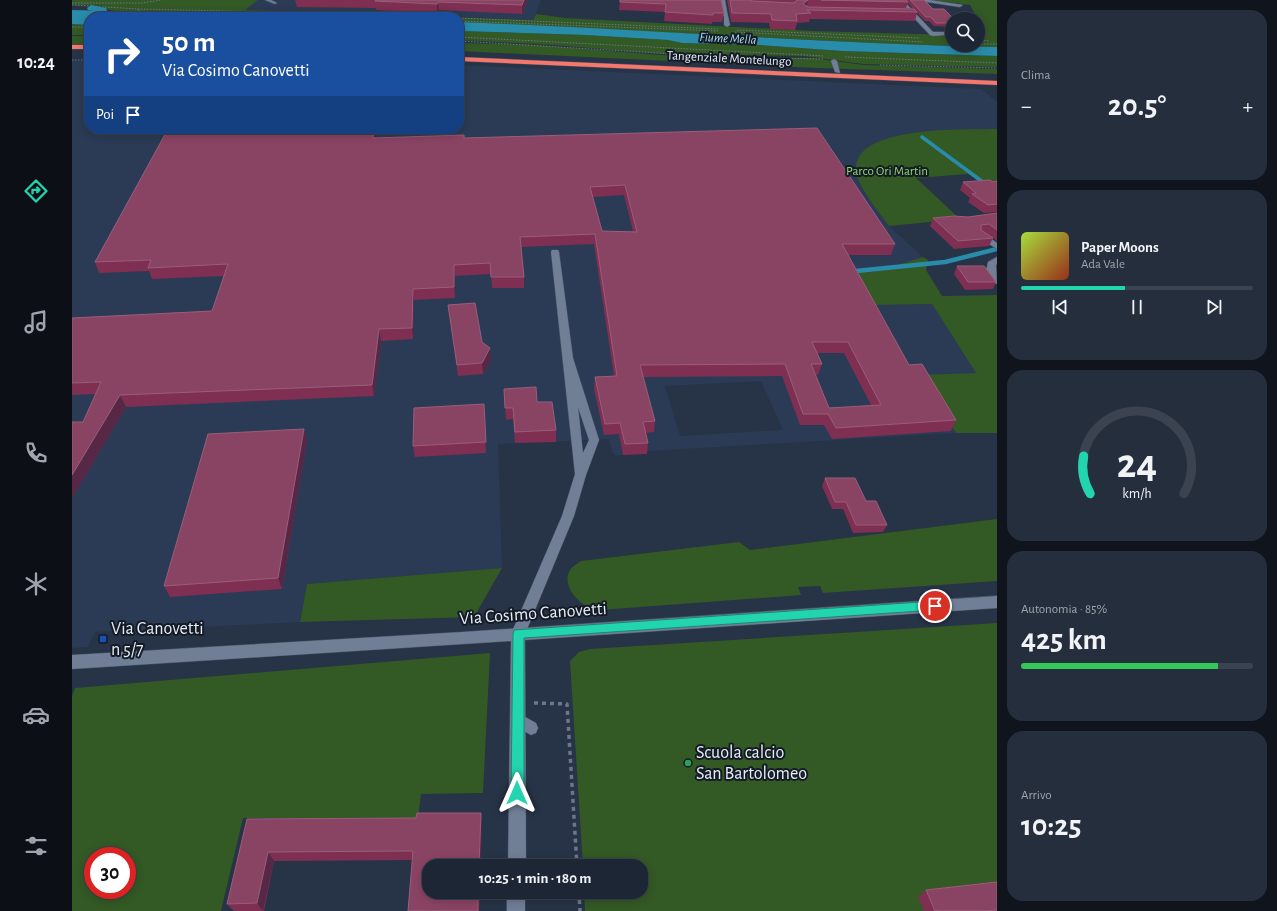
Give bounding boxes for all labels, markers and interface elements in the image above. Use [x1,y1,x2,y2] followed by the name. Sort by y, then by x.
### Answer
[945,12,985,52] map controls
[945,12,985,52] button: search
[96,28,148,80] icon: right
[162,29,216,57] text: 50 m
[699,31,757,47] water label: Fiume Mella
[666,49,792,69] street label: Tangenziale Montelungo
[17,54,55,72] text: 10:24
[162,62,310,80] text: Via Cosimo Canovetti
[1021,69,1051,82] text: Clima
[1108,91,1166,121] text: 20.5°
[1021,95,1032,117] text: −
[1242,95,1253,117] text: +
[122,104,144,126] icon: arrive
[96,107,114,122] text: Poi
[846,165,928,178] park label: Parco Ori Martin
[22,177,50,205] icon: directions
[1081,240,1159,255] text: Paper Moons
[1081,258,1125,271] text: Ada Vale
[1049,296,1071,318] icon: previous
[1126,296,1148,318] icon: pause
[1203,296,1225,318] icon: next
[22,308,50,336] icon: music
[22,439,50,467] icon: phone
[1117,443,1157,484] text: 24
[1122,486,1152,500] text: km/h
[22,570,50,598] icon: climate
[918,589,952,623] pin
[924,595,946,617] icon: arrive
[459,600,607,628] street label: Via Cosimo Canovetti
[1021,603,1107,616] text: Autonomia · 85%
[111,620,204,659] place label: Via Canovetti n 5/7
[1021,625,1107,655] text: 425 km
[98,634,108,644] marker: Via Canovetti n 5/7
[22,701,50,729] icon: car
[696,744,807,783] place label: Scuola calcio San Bartolomeo
[683,758,693,768] marker: Scuola calcio San Bartolomeo
[496,772,538,814] position arrow
[1021,789,1052,802] text: Arrivo
[1021,811,1081,841] text: 10:25
[22,832,50,860] icon: filters
[84,847,136,899] speed limit sign: 30
[479,871,591,886] text: 10:25 · 1 min · 180 m

